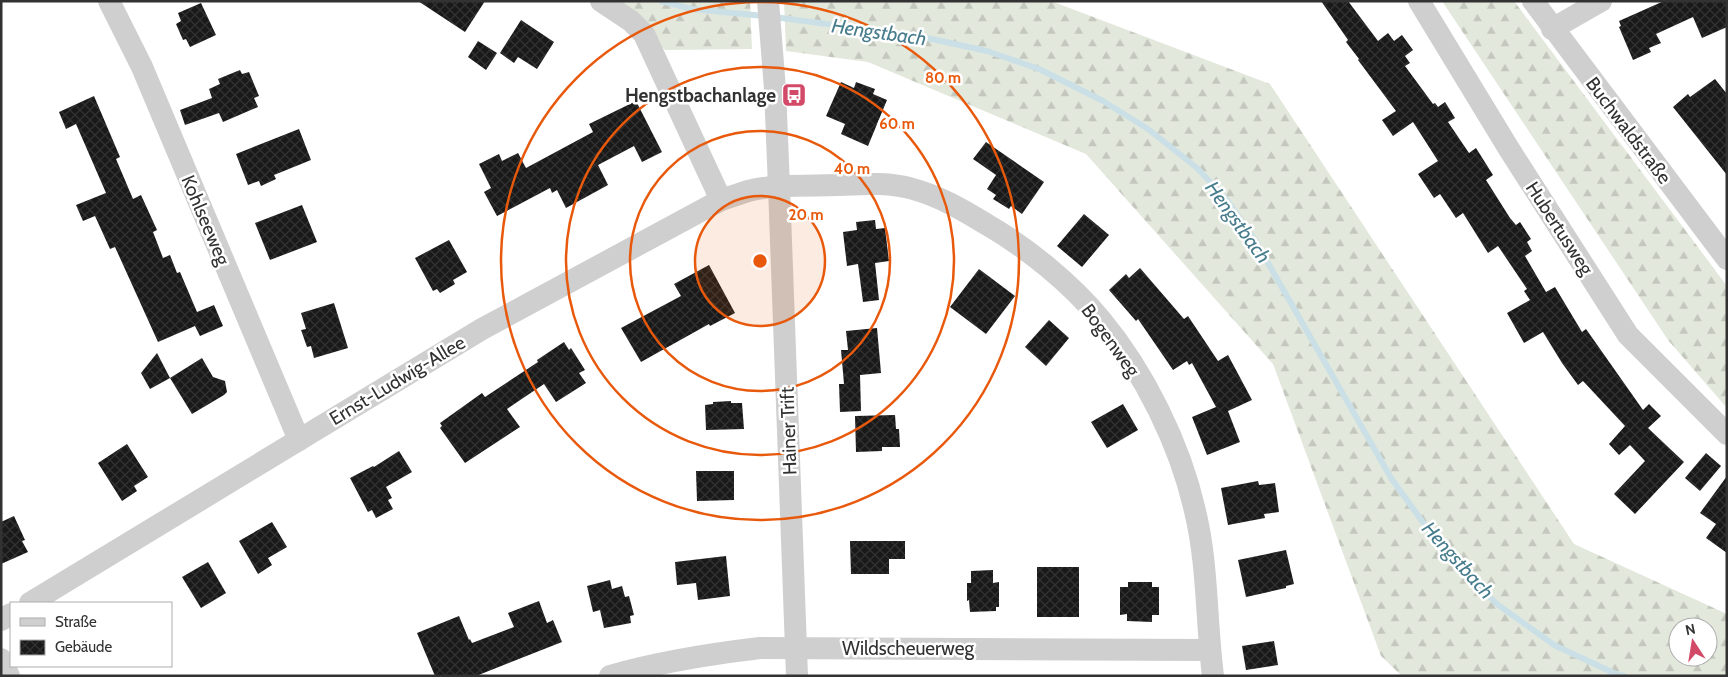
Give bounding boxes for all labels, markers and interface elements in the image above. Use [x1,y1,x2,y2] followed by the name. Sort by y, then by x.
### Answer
[830,13,928,51] water label: Hengstbach
[925,69,961,87] text: 80 m
[1581,72,1676,188] street label: Buchwaldstraße
[781,82,807,108] bus stop icon: Hengstbachanlage
[625,84,776,107] place label: Hengstbachanlage
[879,115,915,133] text: 60 m
[834,160,870,178] text: 40 m
[176,172,235,269] street label: Kohlseeweg
[1200,176,1276,268] water label: Hengstbach
[1521,177,1599,280] street label: Hubertusweg
[789,206,823,224] text: 20 m
[751,252,769,270] centre of rings
[1077,299,1145,382] street label: Bogenweg
[325,331,470,430] street label: Ernst-Ludwig-Allee
[775,386,802,475] street label: Hainer Trift
[1417,516,1499,604] water label: Hengstbach
[10,602,172,667] legend
[55,613,97,631] text: Straße
[1668,617,1718,667] north arrow
[1684,619,1697,639] text: N
[842,637,974,660] street label: Wildscheuerweg
[55,638,112,656] text: Gebäude

